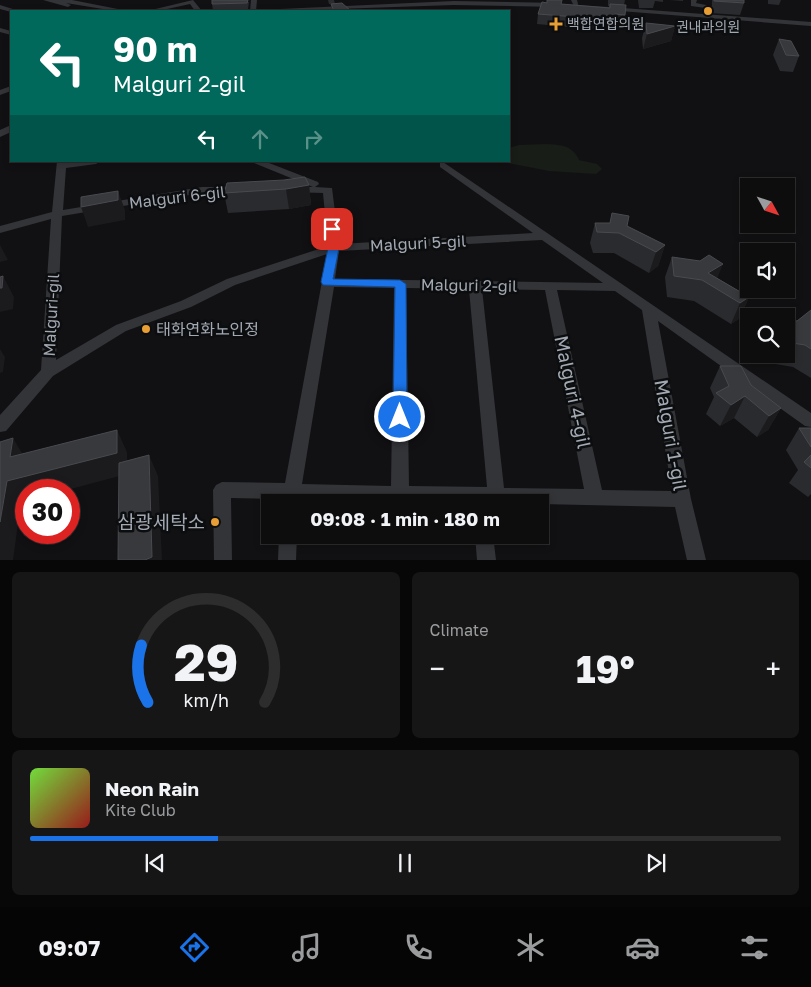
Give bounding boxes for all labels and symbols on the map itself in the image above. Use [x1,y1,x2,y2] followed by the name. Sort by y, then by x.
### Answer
[702,5,714,17] marker: 권내과의원
[567,15,644,32] place label: 백합연합의원
[549,17,563,31] marker: 백합연합의원
[676,18,740,35] place label: 권내과의원
[740,178,795,232] north arrow
[128,181,226,213] street label: Malguri 6-gil
[311,208,353,250] pin
[369,230,467,256] street label: Malguri 5-gil
[39,273,63,357] street label: Malguri-gil
[421,274,517,296] street label: Malguri 2-gil
[156,319,259,339] place label: 태화연화노인정
[140,323,152,335] marker: 태화연화노인정
[550,333,597,451] street label: Malguri 4-gil
[650,377,693,492] street label: Malguri 1-gil
[373,390,425,442] position arrow
[15,479,80,544] speed limit sign: 30
[118,510,205,533] place label: 삼광세탁소
[209,516,221,528] marker: 삼광세탁소

